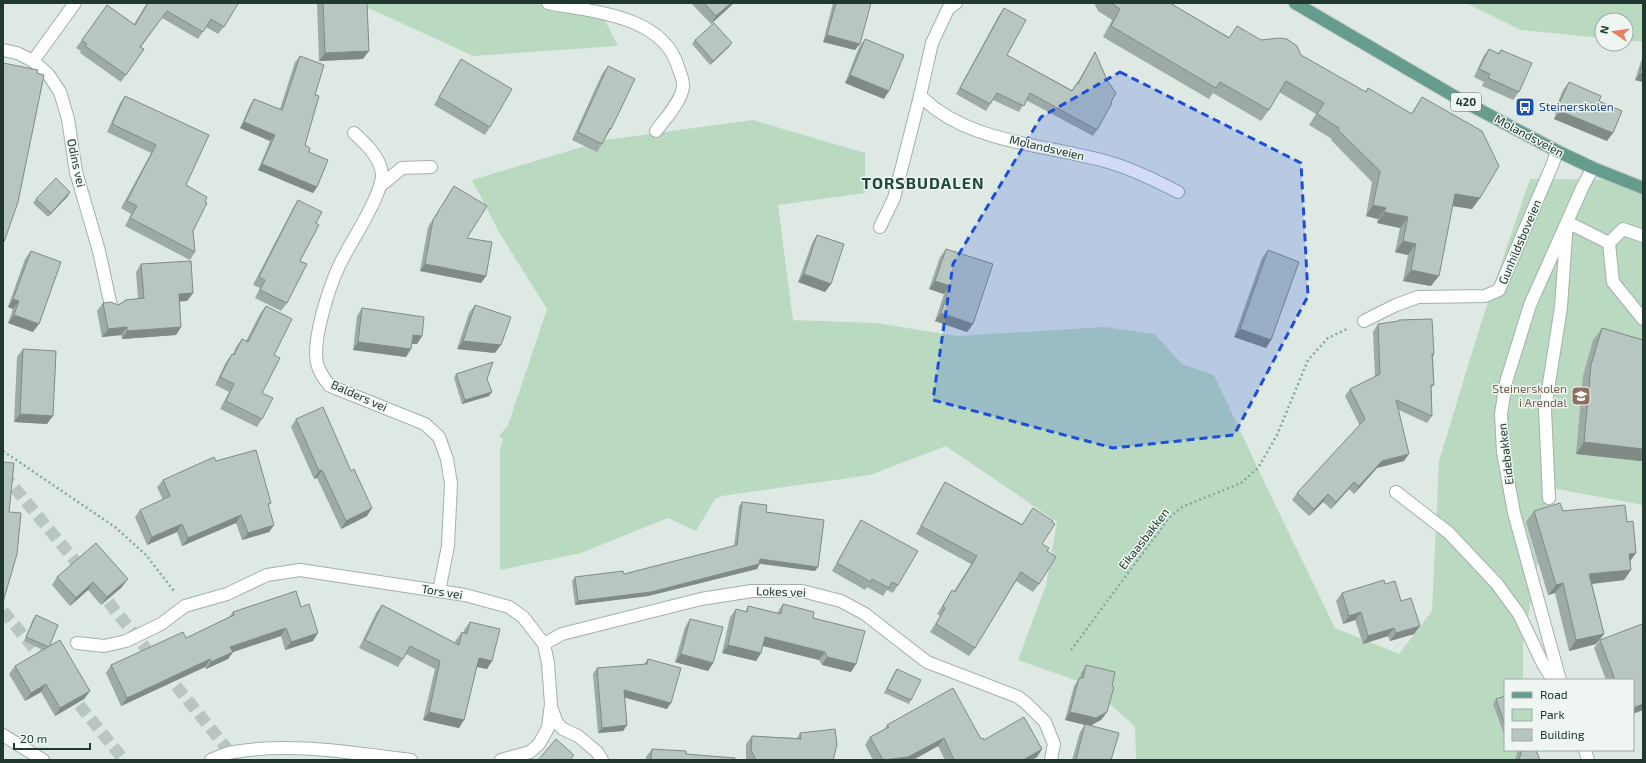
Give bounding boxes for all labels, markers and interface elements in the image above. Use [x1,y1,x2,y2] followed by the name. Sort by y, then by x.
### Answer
[1594,12,1634,52] north arrow
[1597,24,1611,35] text: N
[1451,93,1481,111] road number: 420
[1514,96,1536,118] bus stop icon: Steinerskolen
[1539,99,1614,113] place label: Steinerskolen
[1492,111,1567,159] street label: Molandsveien
[1008,132,1086,162] street label: Molandsveien
[65,137,89,188] street label: Odins vei
[861,173,985,192] district label: TORSBUDALEN
[1495,197,1543,286] street label: Gunhildsboveien
[329,376,390,414] street label: Balders vei
[1492,381,1567,409] place label: Steinerskolen i Arendal
[1570,385,1592,407] school or university icon: Steinerskolen i Arendal
[1494,423,1516,486] street label: Eidebakken
[1115,505,1172,572] street label: Eikaasbakken
[421,581,464,601] street label: Tors vei
[756,583,806,599] street label: Lokes vei
[1504,679,1634,751] legend
[1540,687,1568,701] text: Road
[1540,707,1565,721] text: Park
[14,725,90,751] scale bar
[1540,727,1585,741] text: Building
[20,731,47,745] text: 20 m

